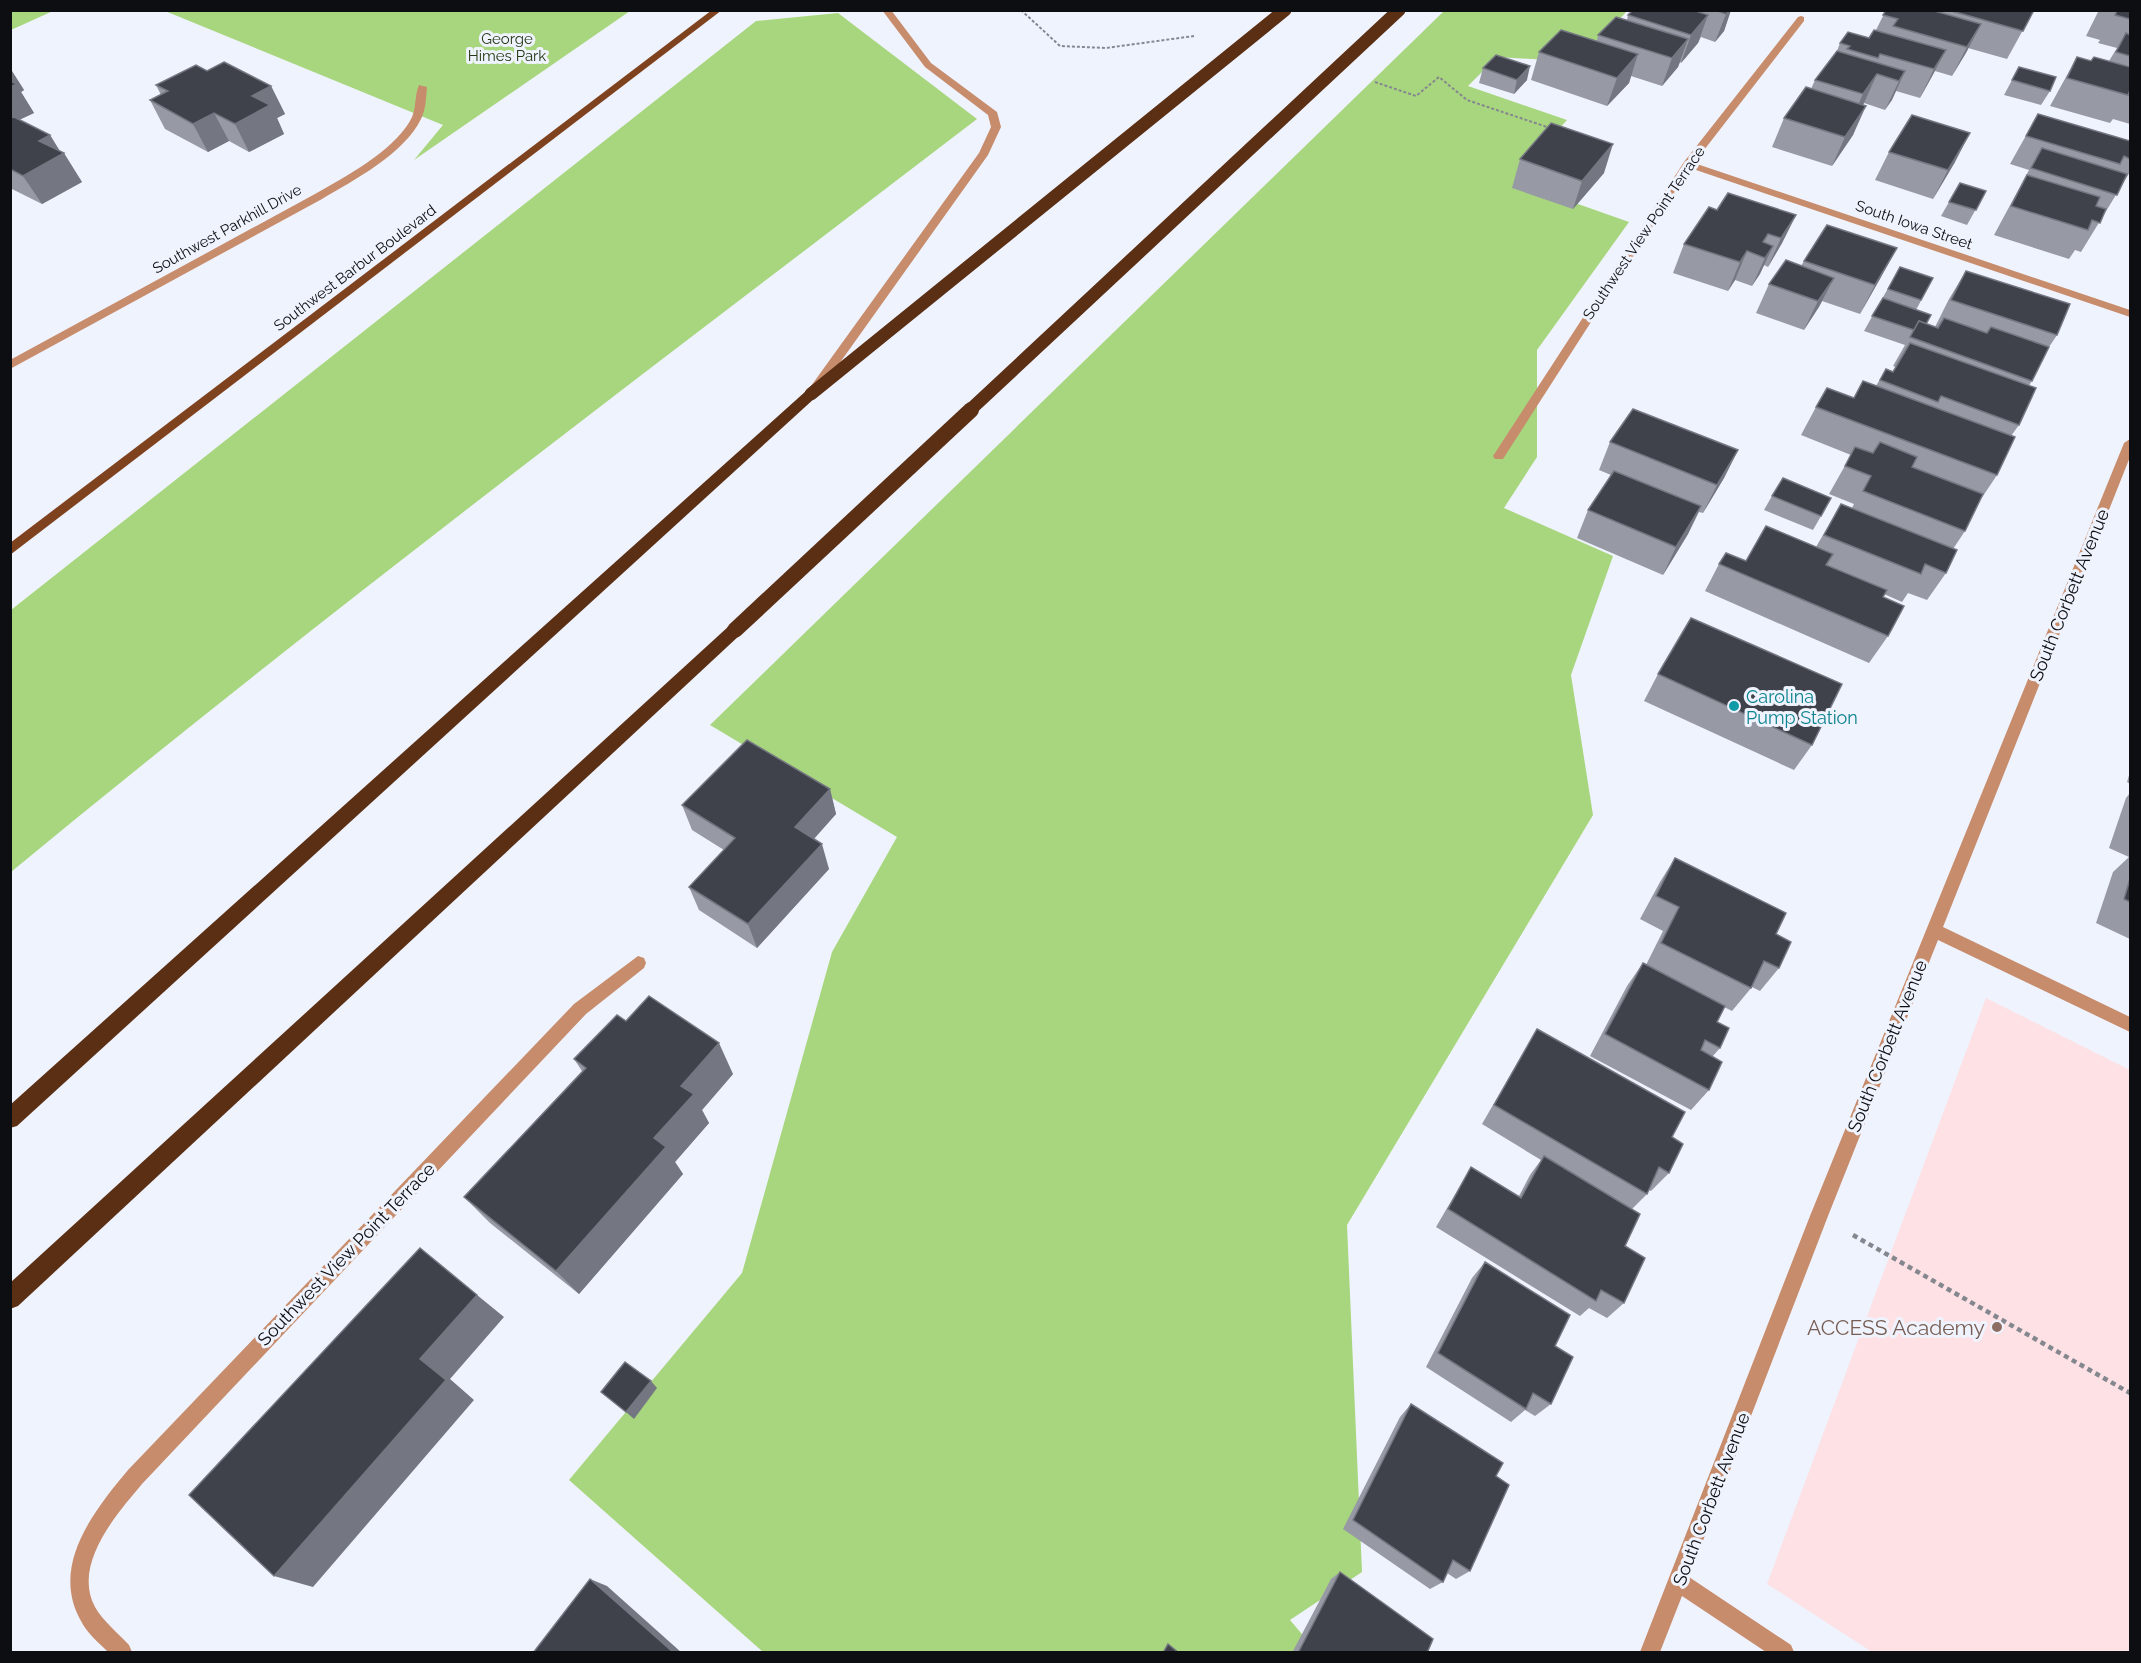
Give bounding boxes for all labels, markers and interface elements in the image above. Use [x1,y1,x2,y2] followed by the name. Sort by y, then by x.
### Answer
[468,30,546,65] park label: George Himes Park
[1579,143,1709,323] street label: Southwest View Point Terrace
[149,180,305,277] street label: Southwest Parkhill Drive
[1853,197,1975,253] street label: South Iowa Street
[270,201,440,335] street label: Southwest Barbur Boulevard
[2025,506,2113,684] street label: South Corbett Avenue
[1746,686,1858,728] place label: Carolina Pump Station
[1727,699,1741,713] marker: Carolina Pump Station
[1843,957,1931,1135] street label: South Corbett Avenue
[253,1158,439,1350] street label: Southwest View Point Terrace
[1807,1315,1985,1340] place label: ACCESS Academy
[1990,1320,2004,1334] marker: ACCESS Academy
[1668,1409,1754,1588] street label: South Corbett Avenue

